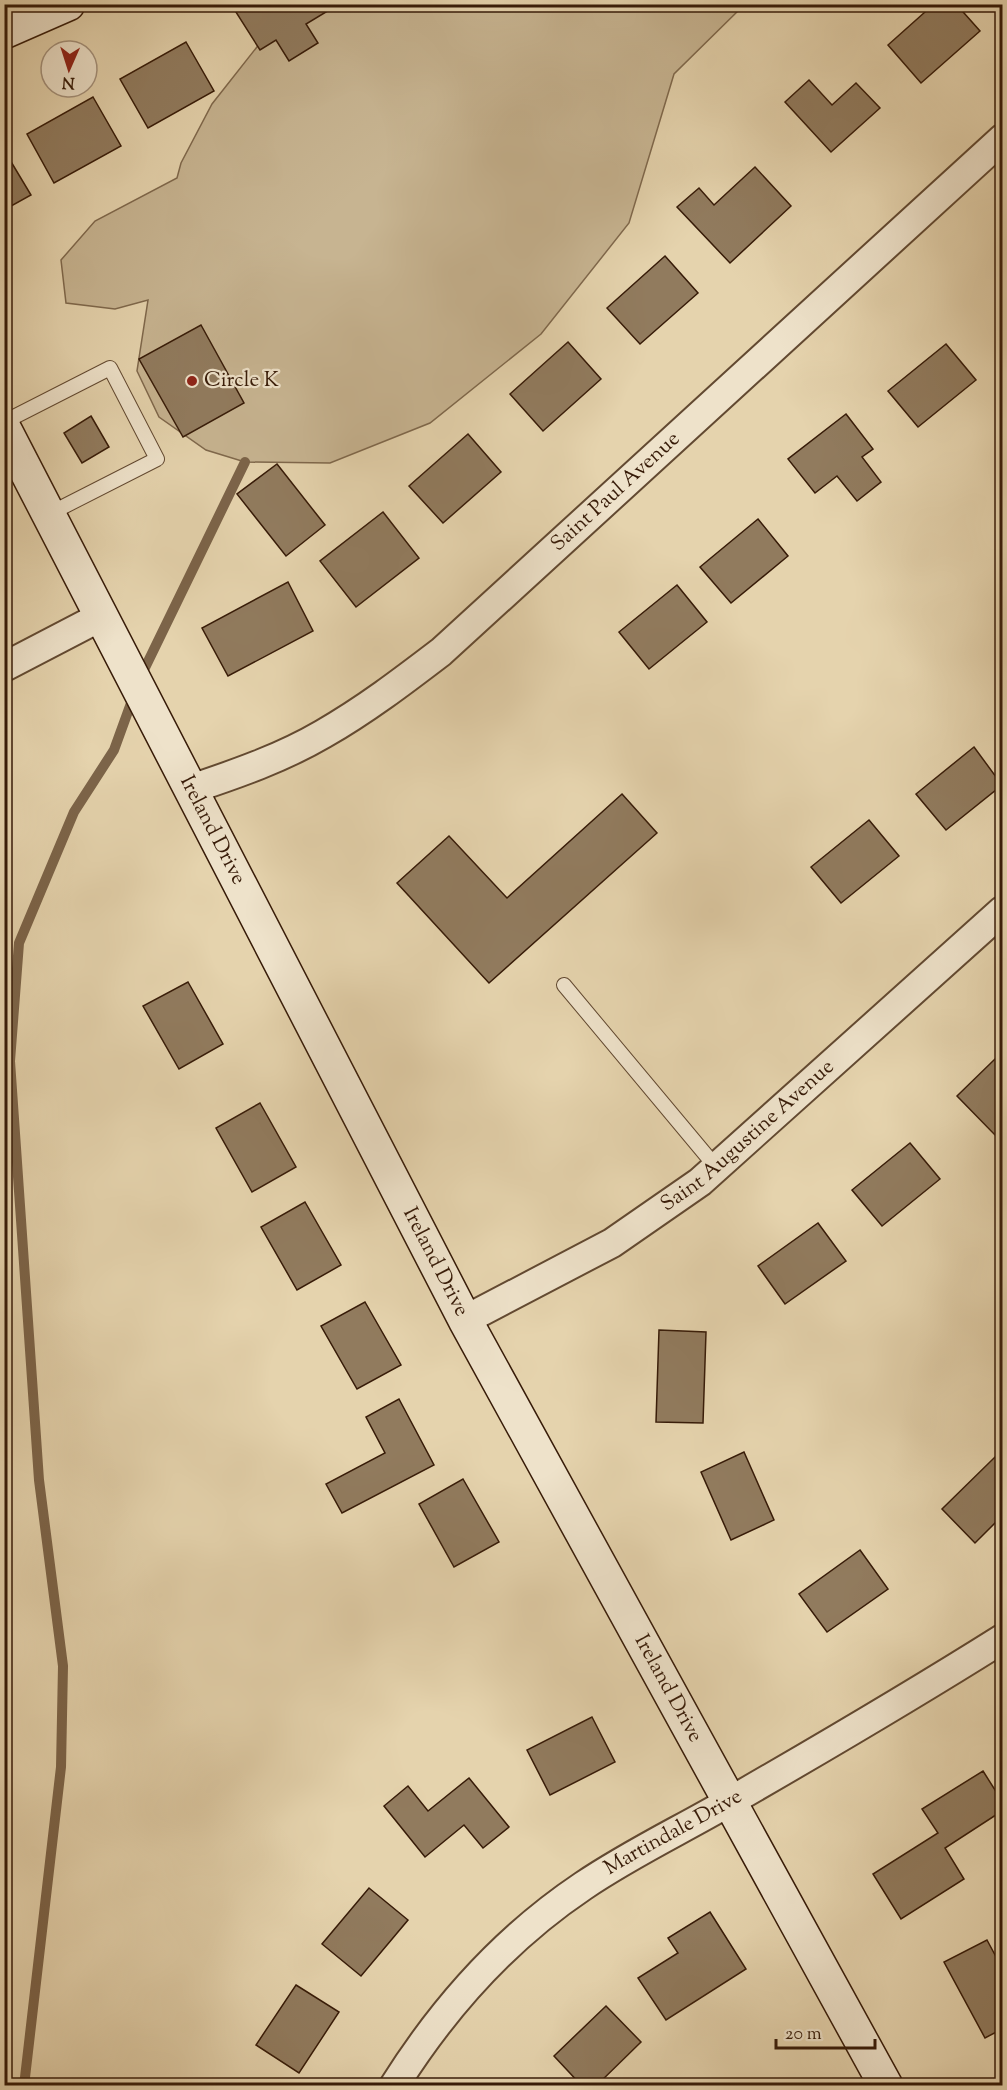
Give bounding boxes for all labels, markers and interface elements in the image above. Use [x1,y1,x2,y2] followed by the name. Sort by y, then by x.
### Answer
[39,39,99,99] north arrow
[61,70,75,93] text: N
[204,366,279,396] place label: Circle K
[185,374,199,388] marker: Circle K
[545,425,687,559] street label: Saint Paul Avenue
[171,771,253,890] street label: Ireland Drive
[655,1053,841,1220] street label: Saint Augustine Avenue
[394,1202,476,1322] street label: Ireland Drive
[626,1629,710,1748] street label: Ireland Drive
[599,1782,748,1884] street label: Martindale Drive
[776,2012,875,2050] scale bar
[785,2022,822,2048] text: 20 m

